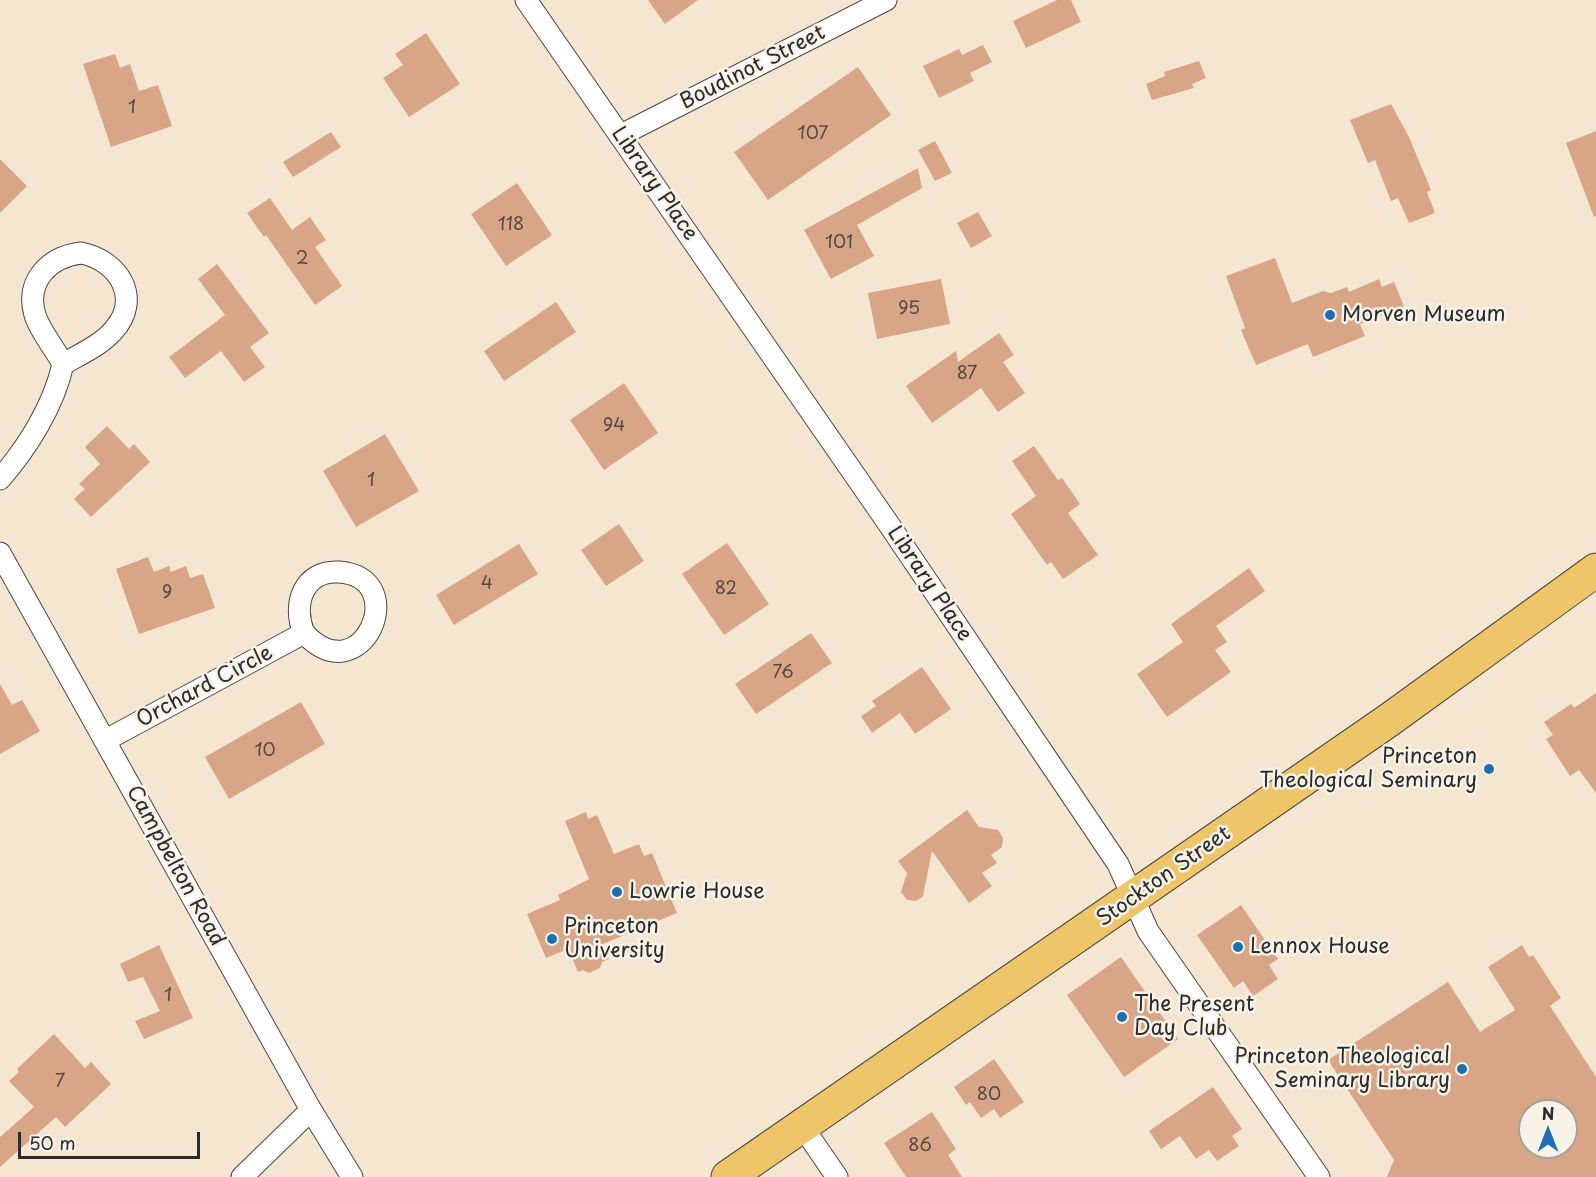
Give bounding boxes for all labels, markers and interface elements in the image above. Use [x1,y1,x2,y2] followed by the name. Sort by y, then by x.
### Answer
[676,21,830,115] street label: Boudinot Street
[128,97,136,119] house number: 1
[606,122,702,246] street label: Library Place
[798,123,828,145] house number: 107
[498,214,524,236] house number: 118
[825,232,853,254] house number: 101
[296,248,308,270] house number: 2
[898,298,920,320] house number: 95
[1342,302,1506,328] place label: Morven Museum
[1323,308,1337,322] marker: Morven Museum
[957,363,977,385] house number: 87
[603,415,625,437] house number: 94
[367,470,375,492] house number: 1
[881,522,977,646] street label: Library Place
[481,573,493,595] house number: 4
[715,578,737,600] house number: 82
[162,582,172,604] house number: 9
[133,640,277,734] street label: Orchard Circle
[772,662,794,684] house number: 76
[254,740,276,762] house number: 10
[1260,744,1477,794] place label: Princeton Theological Seminary
[1482,762,1496,776] marker: Princeton Theological Seminary
[120,781,230,951] street label: Campbelton Road
[1092,821,1236,933] street label: Stockton Street
[629,879,765,905] place label: Lowrie House
[610,885,624,899] marker: Lowrie House
[564,914,665,964] place label: Princeton University
[545,932,559,946] marker: Princeton University
[1250,934,1390,960] place label: Lennox House
[1231,940,1245,954] marker: Lennox House
[164,985,172,1007] house number: 1
[1134,992,1254,1042] place label: The Present Day Club
[1115,1010,1129,1024] marker: The Present Day Club
[1234,1044,1450,1094] place label: Princeton Theological Seminary Library
[1455,1062,1469,1076] marker: Princeton Theological Seminary Library
[55,1071,65,1093] house number: 7
[977,1084,1001,1106] house number: 80
[1518,1099,1578,1159] north arrow
[1542,1101,1554,1125] text: N
[21,1120,202,1158] scale bar
[29,1129,76,1156] text: 50 m
[908,1135,932,1157] house number: 86

